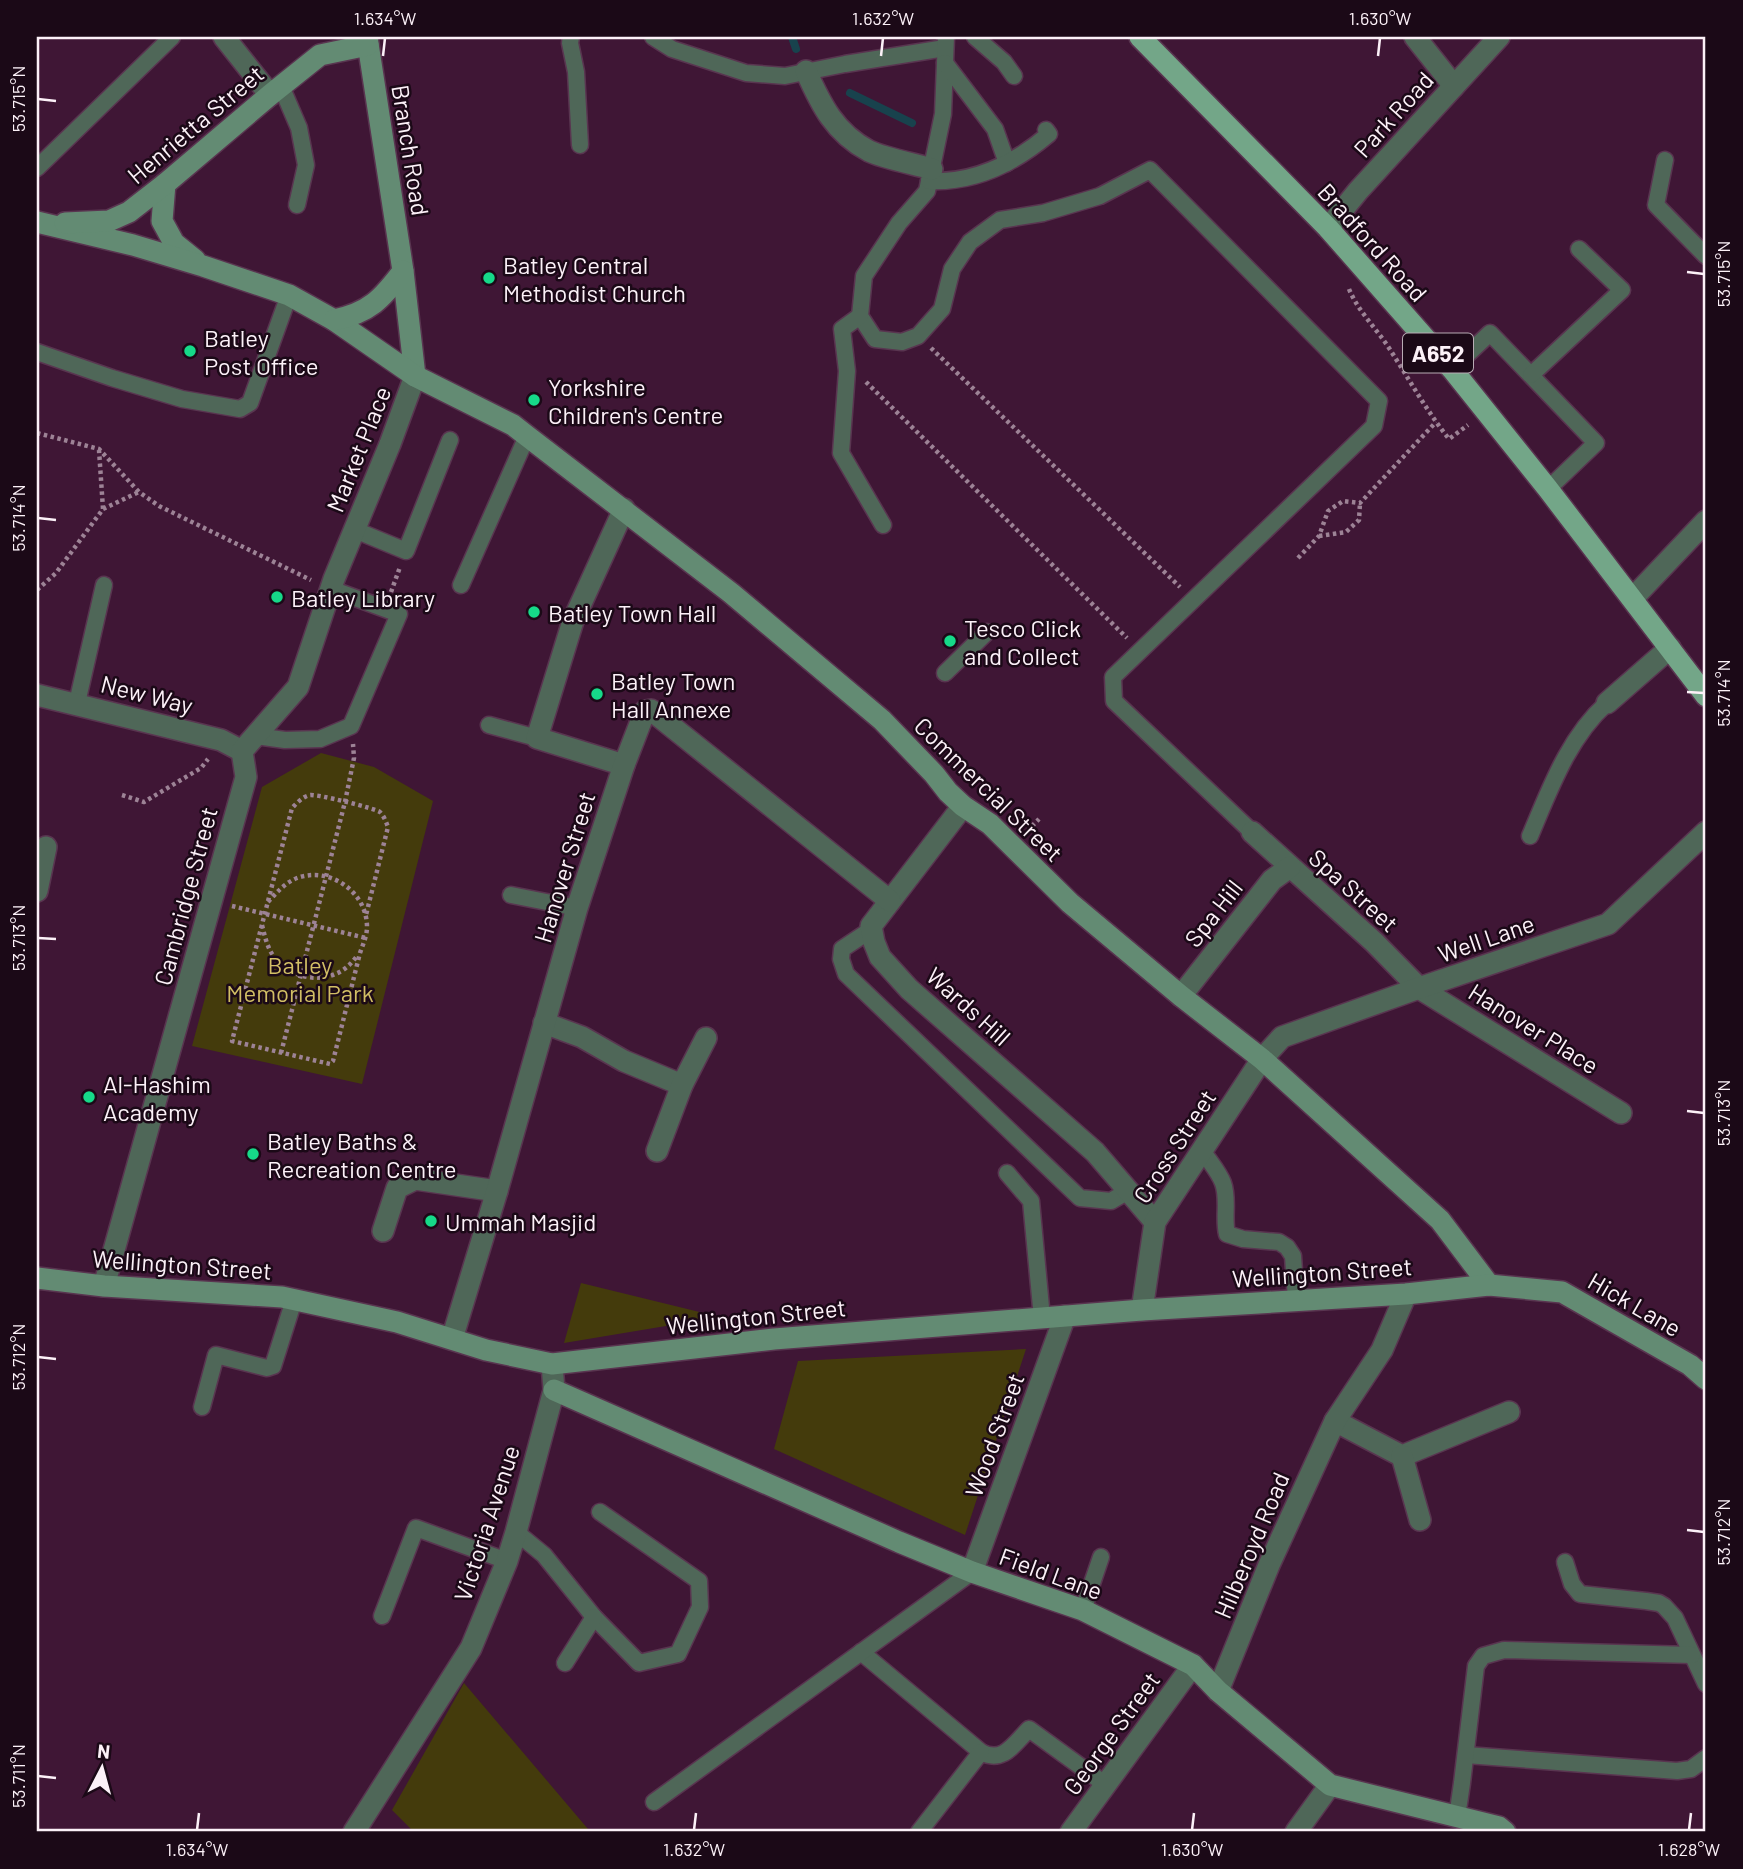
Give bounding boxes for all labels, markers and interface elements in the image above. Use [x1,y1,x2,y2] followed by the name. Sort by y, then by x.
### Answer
[354,7,416,29] text: 1.634°W
[852,7,914,29] text: 1.632°W
[1349,7,1412,29] text: 1.630°W
[121,59,269,189] street label: Henrietta Street
[1347,65,1439,163] street label: Park Road
[7,66,29,132] text: 53.715°N
[386,83,436,217] street label: Branch Road
[1312,177,1434,307] street label: Bradford Road
[1712,241,1734,307] text: 53.715°N
[503,250,686,307] place label: Batley Central Methodist Church
[481,270,497,286] marker: Batley Central Methodist Church
[204,323,319,380] place label: Batley Post Office
[1403,334,1473,372] road number: A652
[182,343,198,359] marker: Batley Post Office
[548,372,723,429] place label: Yorkshire Children's Centre
[320,382,396,516] street label: Market Place
[526,392,542,408] marker: Yorkshire Children's Centre
[7,484,29,552] text: 53.714°N
[291,583,435,612] place label: Batley Library
[269,589,285,605] marker: Batley Library
[548,598,716,627] place label: Batley Town Hall
[526,604,542,620] marker: Batley Town Hall
[964,613,1081,670] place label: Tesco Click and Collect
[942,633,958,649] marker: Tesco Click and Collect
[1712,659,1734,727] text: 53.714°N
[611,666,736,723] place label: Batley Town Hall Annexe
[98,669,196,719] street label: New Way
[589,686,605,702] marker: Batley Town Hall Annexe
[909,711,1069,867] street label: Commercial Street
[527,788,601,946] street label: Hanover Street
[147,804,223,988] street label: Cambridge Street
[1303,842,1405,938] street label: Spa Street
[1178,874,1248,952] street label: Spa Hill
[7,905,29,971] text: 53.713°N
[1434,908,1538,968] street label: Well Lane
[226,950,374,1007] park label: Batley Memorial Park
[921,961,1017,1051] street label: Wards Hill
[1464,977,1604,1079] street label: Hanover Place
[103,1069,211,1126] place label: Al-Hashim Academy
[1712,1080,1734,1146] text: 53.713°N
[1127,1084,1221,1208] street label: Cross Street
[81,1089,97,1105] marker: Al-Hashim Academy
[267,1126,456,1183] place label: Batley Baths & Recreation Centre
[245,1146,261,1162] marker: Batley Baths & Recreation Centre
[445,1207,596,1236] place label: Ummah Masjid
[423,1213,439,1229] marker: Ummah Masjid
[91,1243,273,1285] street label: Wellington Street
[1231,1251,1413,1293] street label: Wellington Street
[1583,1266,1687,1342] street label: Hick Lane
[665,1292,847,1340] street label: Wellington Street
[7,1323,29,1391] text: 53.712°N
[958,1369,1030,1501] street label: Wood Street
[447,1441,525,1605] street label: Victoria Avenue
[1207,1468,1295,1622] street label: Hilberoyd Road
[1712,1498,1734,1566] text: 53.712°N
[996,1541,1106,1605] street label: Field Lane
[1057,1666,1165,1800] street label: George Street
[66,1732,136,1802] north arrow
[96,1738,111,1763] text: N
[7,1744,29,1808] text: 53.711°N
[166,1838,228,1860] text: 1.634°W
[663,1838,725,1860] text: 1.632°W
[1161,1838,1224,1860] text: 1.630°W
[1658,1838,1720,1860] text: 1.628°W

